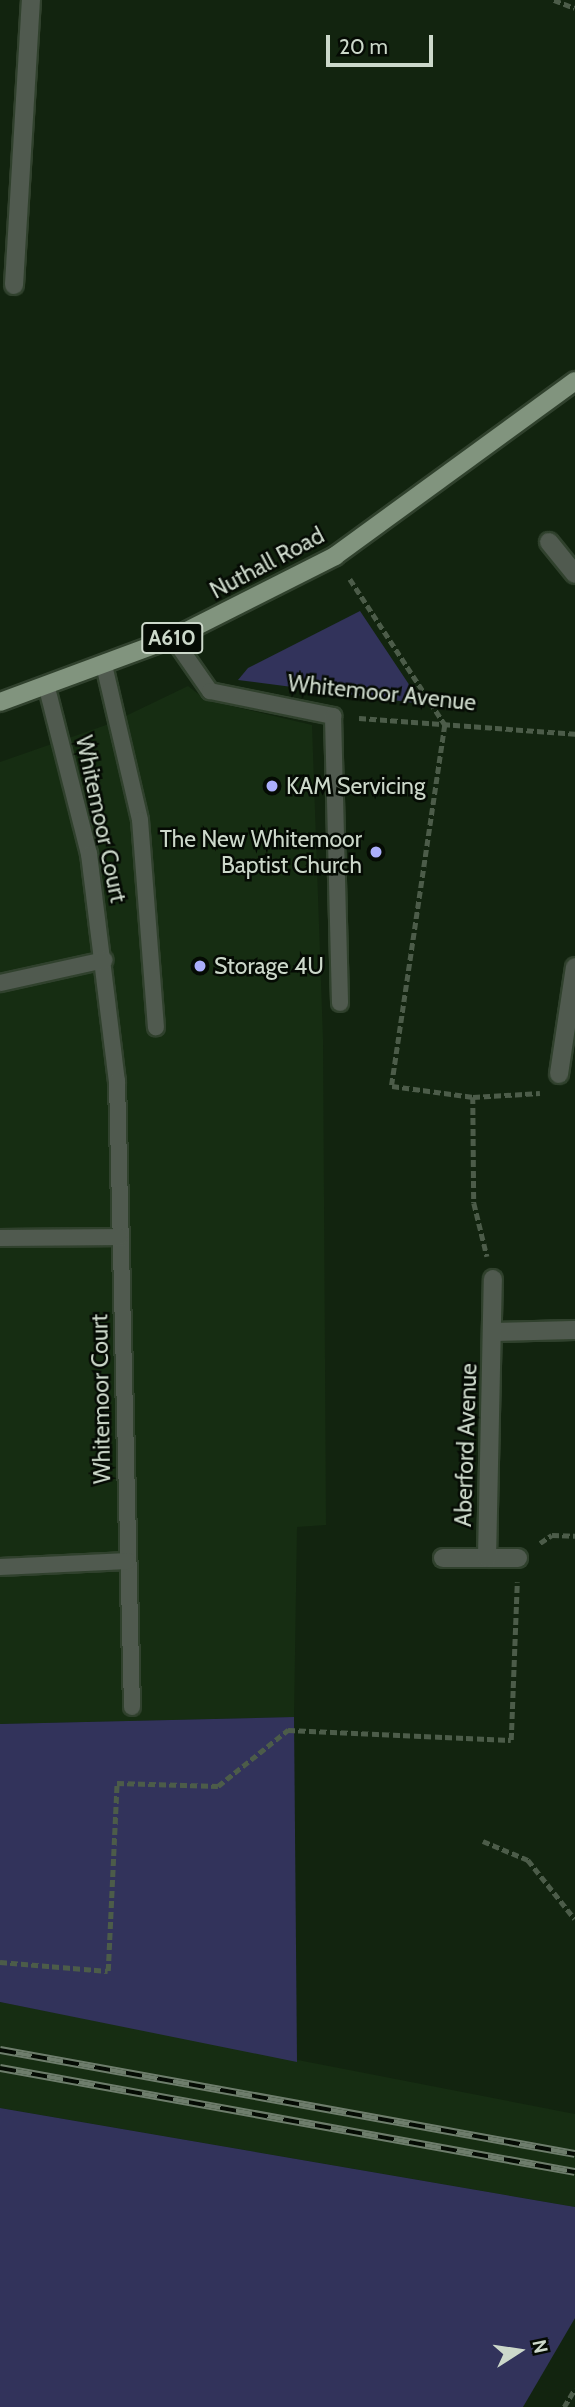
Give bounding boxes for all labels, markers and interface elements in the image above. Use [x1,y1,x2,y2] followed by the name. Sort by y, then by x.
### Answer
[330,21,437,65] scale bar
[339,34,388,59] text: 20 m
[205,521,329,605] street label: Nuthall Road
[140,620,204,656] road number: A610
[286,669,478,717] street label: Whitemoor Avenue
[70,733,132,905] street label: Whitemoor Court
[286,772,425,800] place label: KAM Servicing
[264,778,280,794] marker: KAM Servicing
[160,825,362,879] place label: The New Whitemoor Baptist Church
[368,844,384,860] marker: The New Whitemoor Baptist Church
[214,952,324,980] place label: Storage 4U
[192,958,208,974] marker: Storage 4U
[86,1314,116,1484] street label: Whitemoor Court
[449,1363,483,1527] street label: Aberford Avenue
[484,2316,554,2386] north arrow
[527,2338,553,2355] text: N

